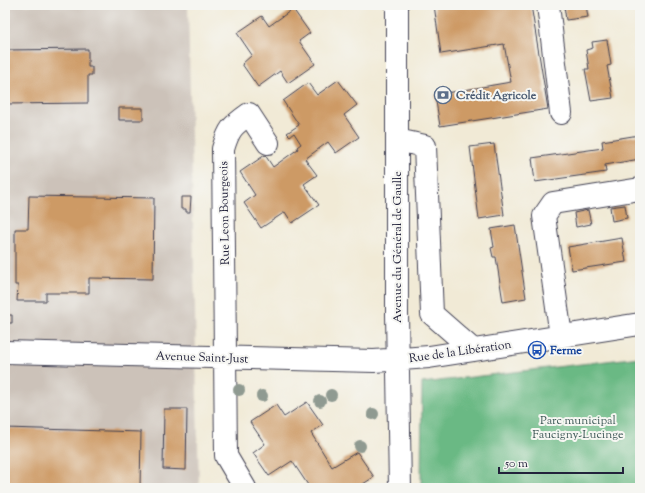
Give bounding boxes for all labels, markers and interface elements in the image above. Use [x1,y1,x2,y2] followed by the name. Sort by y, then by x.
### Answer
[433,85,453,105] bank icon: Crédit Agricole
[456,87,537,105] place label: Crédit Agricole
[215,161,235,265] street label: Rue Leon Bourgeois
[389,171,407,323] street label: Avenue du Général de Gaulle
[408,336,513,368] street label: Rue de la Libération
[527,340,547,360] bus stop icon: Ferme
[549,342,582,360] place label: Ferme
[155,347,249,369] street label: Avenue Saint-Just
[532,412,624,444] park label: Parc municipal Faucigny-Lucinge
[499,449,623,475] scale bar
[504,455,528,473] text: 50 m

